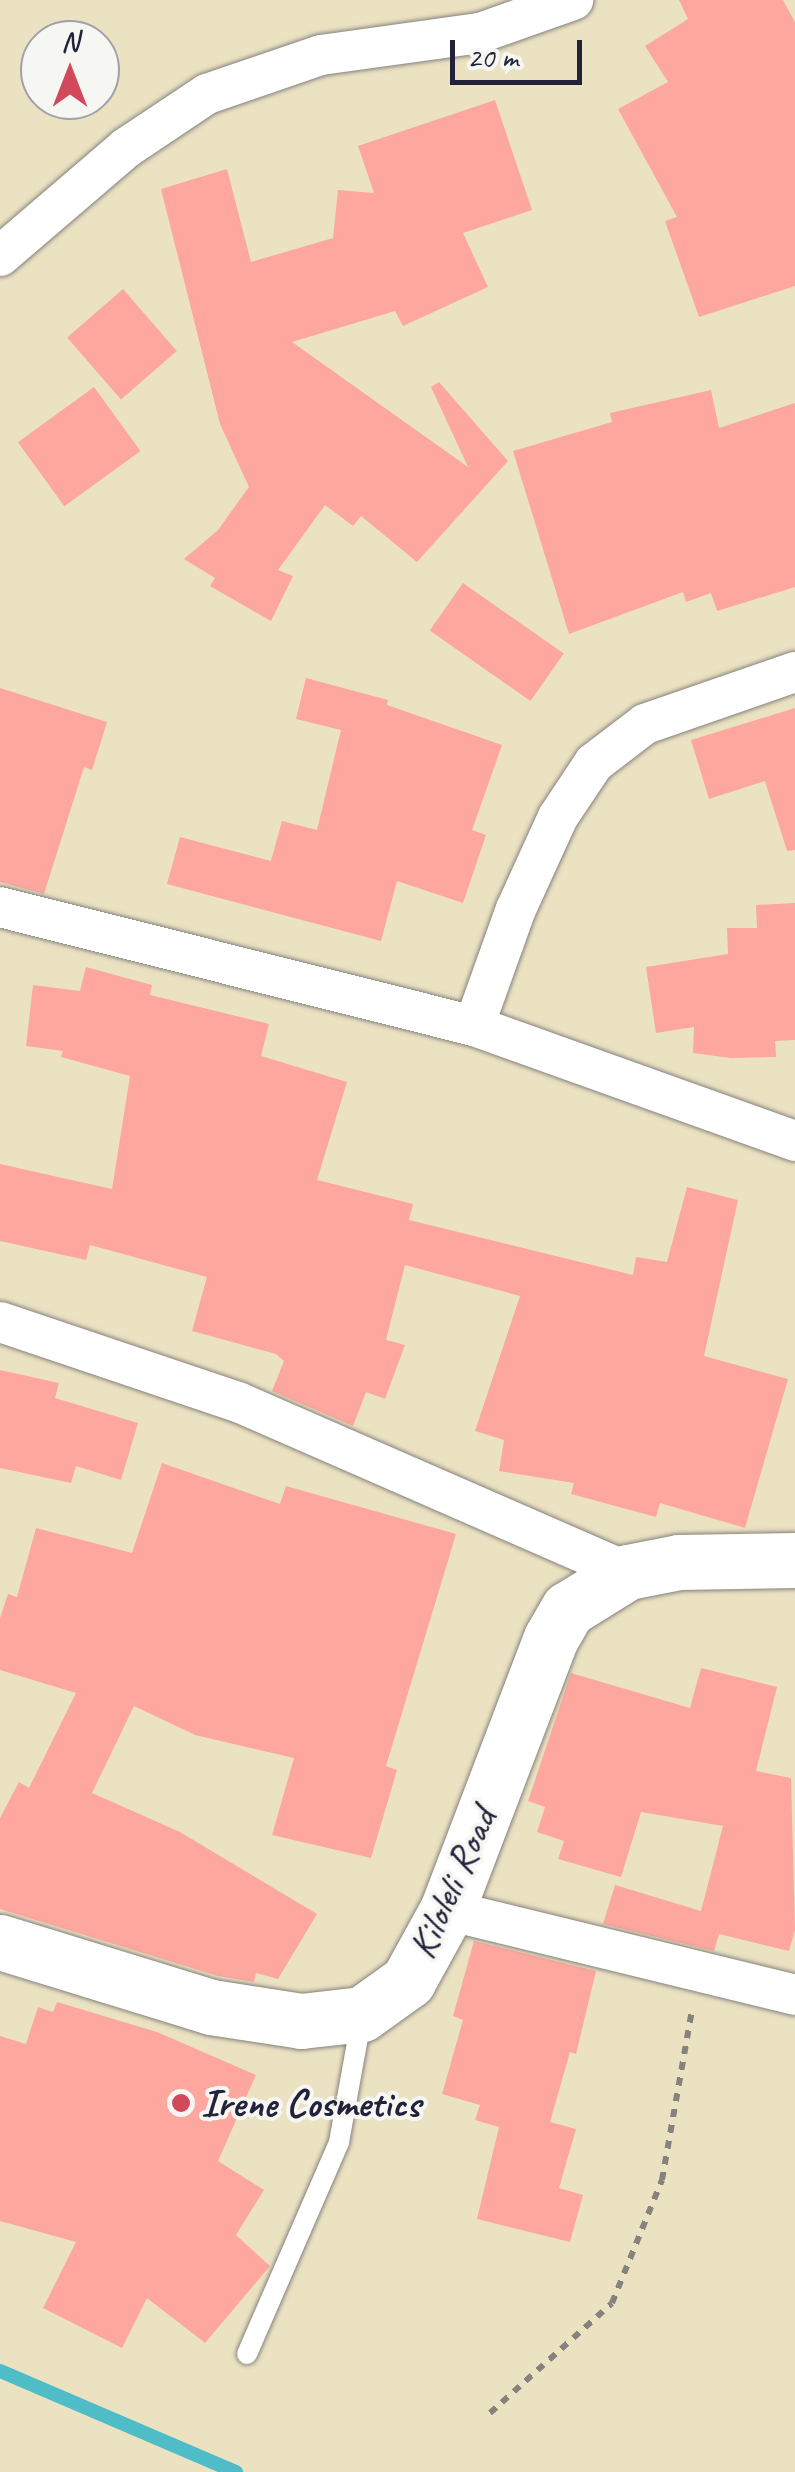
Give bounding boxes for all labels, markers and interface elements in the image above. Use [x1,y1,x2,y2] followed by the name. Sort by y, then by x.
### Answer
[20,20,120,120] north arrow
[455,20,588,82] scale bar
[61,24,79,59] text: N
[467,38,518,76] text: 20 m
[398,1800,506,1966] street label: Kiloleli Road
[201,2079,421,2127] place label: Irene Cosmetics
[170,2092,192,2114] marker: Irene Cosmetics

